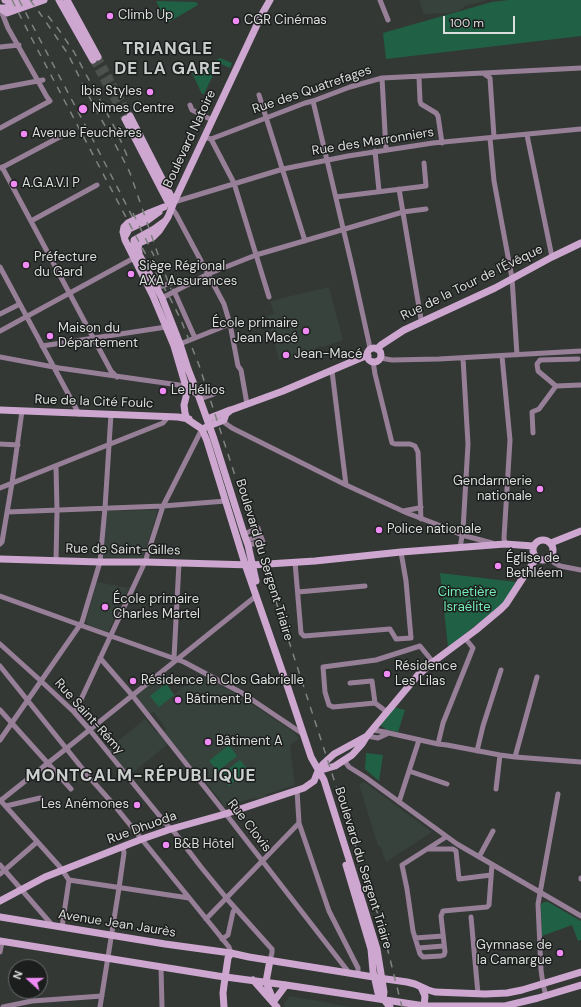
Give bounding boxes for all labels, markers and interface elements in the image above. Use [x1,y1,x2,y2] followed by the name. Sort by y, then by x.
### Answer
[118,8,173,24] place label: Climb Up
[445,8,517,34] scale bar
[105,11,115,21] marker: Climb Up
[244,13,327,29] place label: CGR Cinémas
[450,15,484,31] text: 100 m
[231,16,241,26] marker: CGR Cinémas
[114,40,222,80] district label: TRIANGLE DE LA GARE
[250,62,374,118] street label: Rue des Quatrefages
[81,84,142,100] place label: Ibis Styles
[145,87,155,97] marker: Ibis Styles
[160,88,220,190] street label: Boulevard Natoire
[92,101,174,117] place label: Nîmes Centre
[77,103,89,115] marker: Nîmes Centre
[311,125,435,159] street label: Rue des Marronniers
[32,126,142,142] place label: Avenue Feuchères
[19,129,29,139] marker: Avenue Feuchères
[22,176,80,192] place label: A.G.A.V.I P
[9,179,19,189] marker: A.G.A.V.I P
[398,242,546,324] street label: Rue de la Tour de l'Évêque
[34,250,97,281] place label: Préfecture du Gard
[139,259,237,290] place label: Siège Régional AXA Assurances
[21,260,31,270] marker: Préfecture du Gard
[126,269,136,279] marker: Siège Régional AXA Assurances
[212,316,298,347] place label: École primaire Jean Macé
[58,321,138,352] place label: Maison du Département
[301,326,311,336] marker: École primaire Jean Macé
[45,331,55,341] marker: Maison du Département
[294,347,362,363] place label: Jean-Macé
[281,350,291,360] marker: Jean-Macé
[171,383,225,399] place label: Le Hélios
[158,386,168,396] marker: Le Hélios
[34,392,154,412] street label: Rue de la Cité Foulc
[453,474,532,505] place label: Gendarmerie nationale
[232,477,296,643] street label: Boulevard du Sergent Triaire
[535,484,545,494] marker: Gendarmerie nationale
[387,522,481,538] place label: Police nationale
[374,525,384,535] marker: Police nationale
[65,541,181,559] street label: Rue de Saint-Gilles
[506,551,563,582] place label: Église de Bethléem
[493,561,503,571] marker: Église de Bethléem
[438,585,496,616] park label: Cimetière Israélite
[113,592,200,623] place label: École primaire Charles Martel
[100,602,110,612] marker: École primaire Charles Martel
[395,659,457,690] place label: Résidence Les Lilas
[382,669,392,679] marker: Résidence Les Lilas
[141,673,304,689] place label: Résidence le Clos Gabrielle
[51,676,127,758] street label: Rue Saint-Rémy
[128,676,138,686] marker: Résidence le Clos Gabrielle
[186,692,252,708] place label: Bâtiment B
[173,695,183,705] marker: Bâtiment B
[216,734,283,750] place label: Bâtiment A
[203,737,213,747] marker: Bâtiment A
[26,767,256,787] district label: MONTCALM-RÉPUBLIQUE
[331,785,395,951] street label: Boulevard du Sergent Triaire
[41,797,129,813] place label: Les Anémones
[224,797,274,855] street label: Rue Clovis
[132,800,142,810] marker: Les Anémones
[105,808,179,848] street label: Rue Dhuoda
[174,837,234,853] place label: B&B Hôtel
[161,840,171,850] marker: B&B Hôtel
[57,907,177,941] street label: Avenue Jean Jaurès
[476,938,552,969] place label: Gymnase de la Camargue
[555,948,565,958] marker: Gymnase de la Camargue
[8,959,48,999] north arrow
[10,969,26,981] text: N

